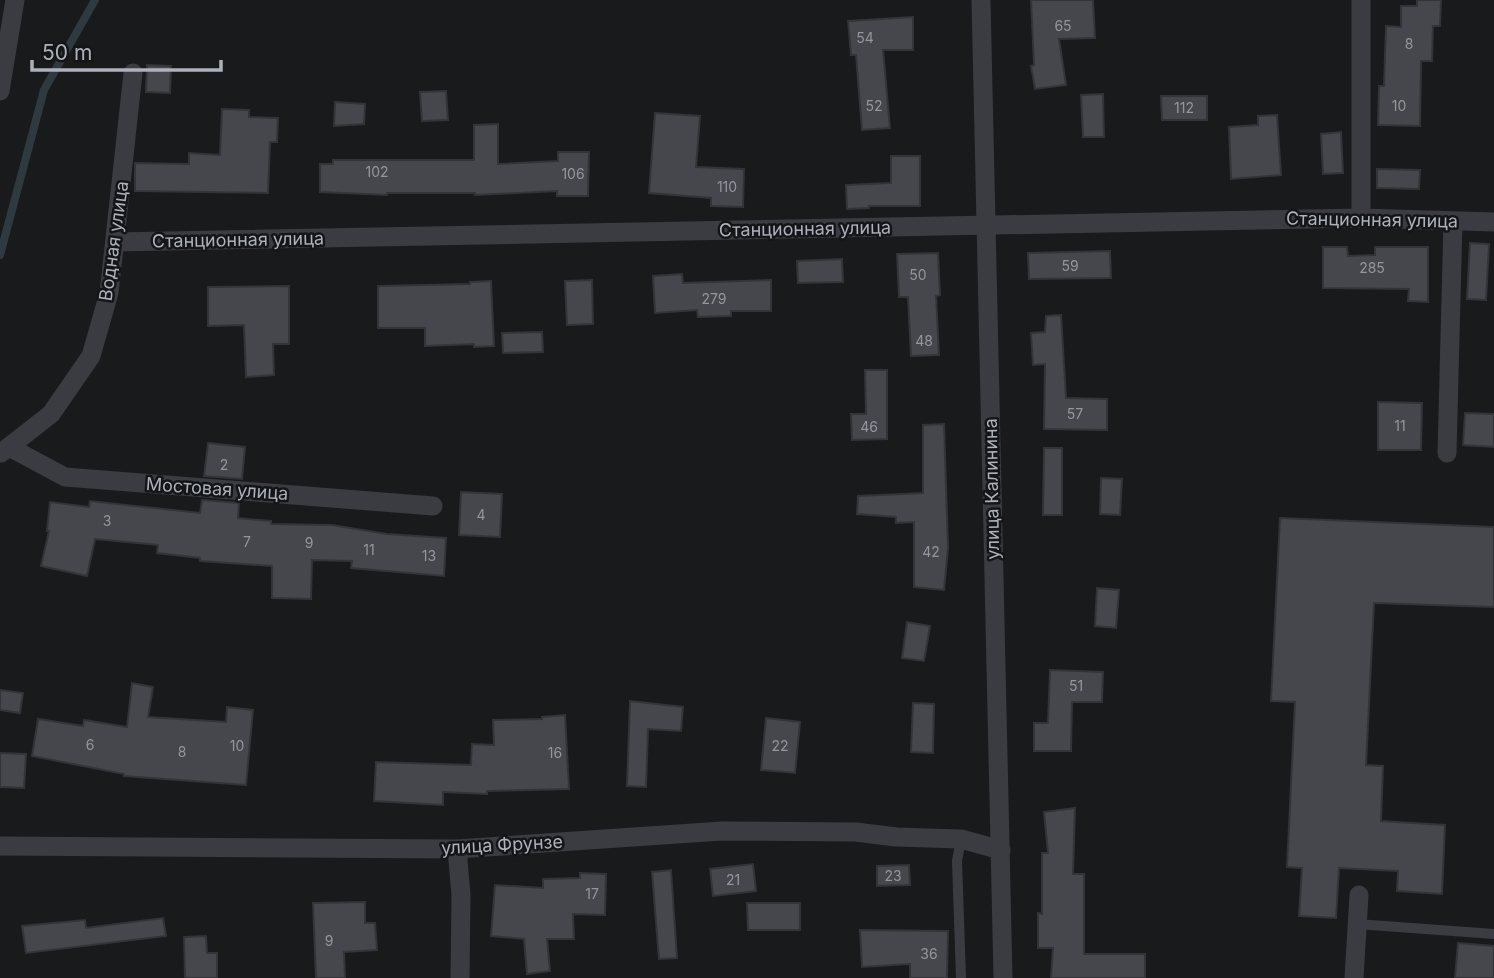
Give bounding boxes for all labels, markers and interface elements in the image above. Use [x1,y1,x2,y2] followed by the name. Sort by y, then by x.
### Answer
[1054,17,1072,34] house number: 65
[32,28,220,72] scale bar
[856,29,874,46] house number: 54
[1405,35,1413,52] house number: 8
[42,40,92,65] text: 50 m
[865,97,883,114] house number: 52
[1392,97,1406,114] house number: 10
[1174,99,1194,116] house number: 112
[365,163,389,180] house number: 102
[561,165,585,182] house number: 106
[717,178,737,195] house number: 110
[95,180,132,302] street label: Водная улица
[1286,208,1458,231] street label: Станционная улица
[719,217,891,240] street label: Станционная улица
[152,228,324,251] street label: Станционная улица
[1061,257,1079,274] house number: 59
[1359,259,1385,276] house number: 285
[909,266,927,283] house number: 50
[701,290,727,307] house number: 279
[915,332,933,349] house number: 48
[1067,405,1083,422] house number: 57
[1394,417,1406,434] house number: 11
[860,418,878,435] house number: 46
[980,418,1003,560] street label: улица Калинина
[220,456,228,473] house number: 2
[145,473,289,504] street label: Мостовая улица
[476,506,486,523] house number: 4
[103,512,111,529] house number: 3
[243,533,251,550] house number: 7
[305,534,313,551] house number: 9
[363,541,375,558] house number: 11
[922,543,940,560] house number: 42
[422,547,436,564] house number: 13
[1069,677,1083,694] house number: 51
[86,736,94,753] house number: 6
[230,737,244,754] house number: 10
[771,737,789,754] house number: 22
[178,743,186,760] house number: 8
[548,744,562,761] house number: 16
[441,831,563,858] street label: улица Фрунзе
[884,867,902,884] house number: 23
[726,871,740,888] house number: 21
[585,885,599,902] house number: 17
[325,932,333,949] house number: 9
[920,945,938,962] house number: 36

